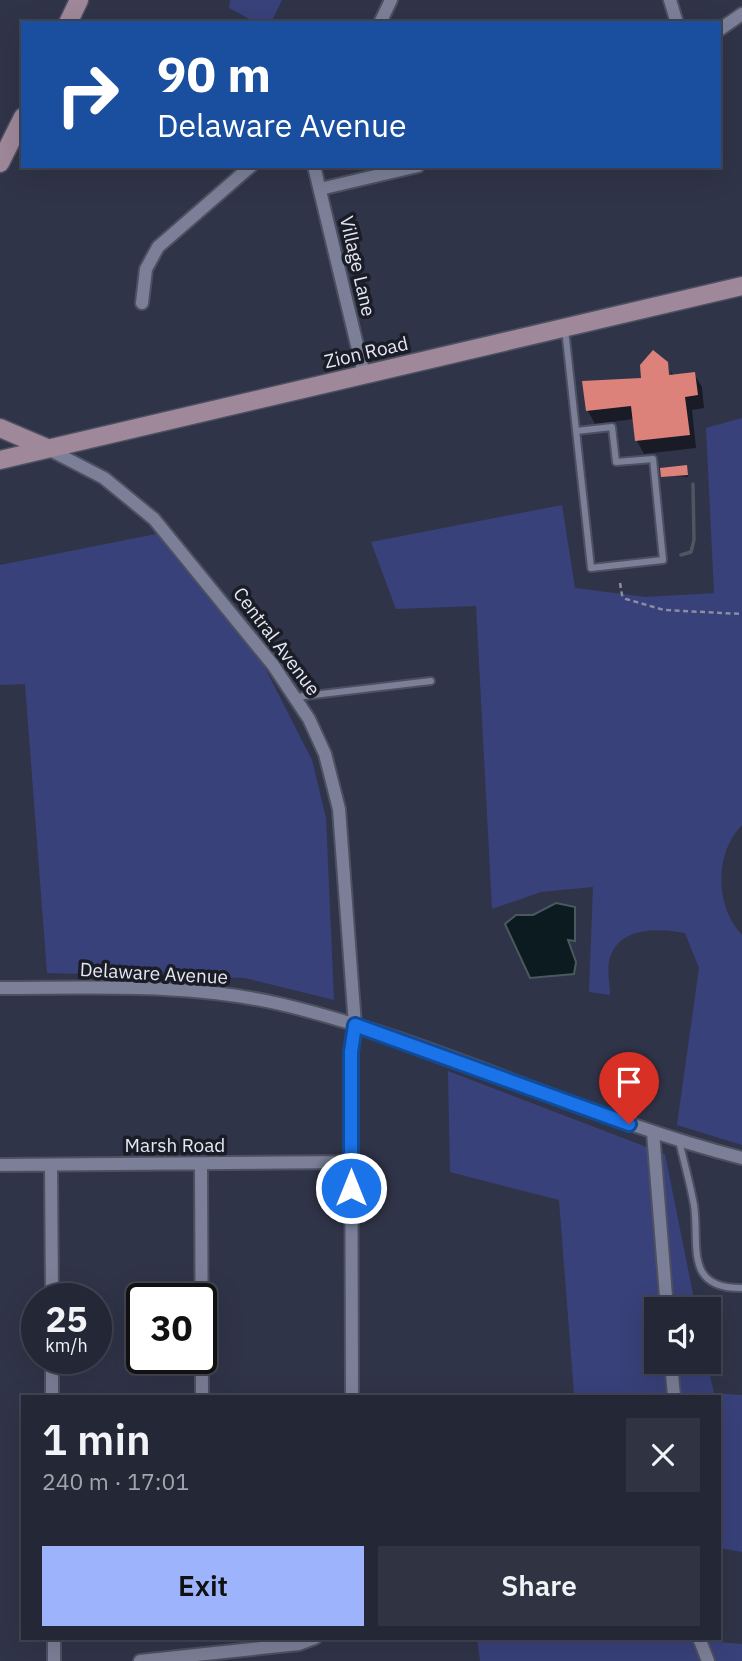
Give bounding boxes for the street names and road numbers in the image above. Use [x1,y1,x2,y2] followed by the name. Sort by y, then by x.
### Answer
[335,213,381,319] street label: Village Lane
[322,331,410,373] street label: Zion Road
[228,582,326,700] street label: Central Avenue
[79,957,229,989] street label: Delaware Avenue
[125,1133,225,1157] street label: Marsh Road

